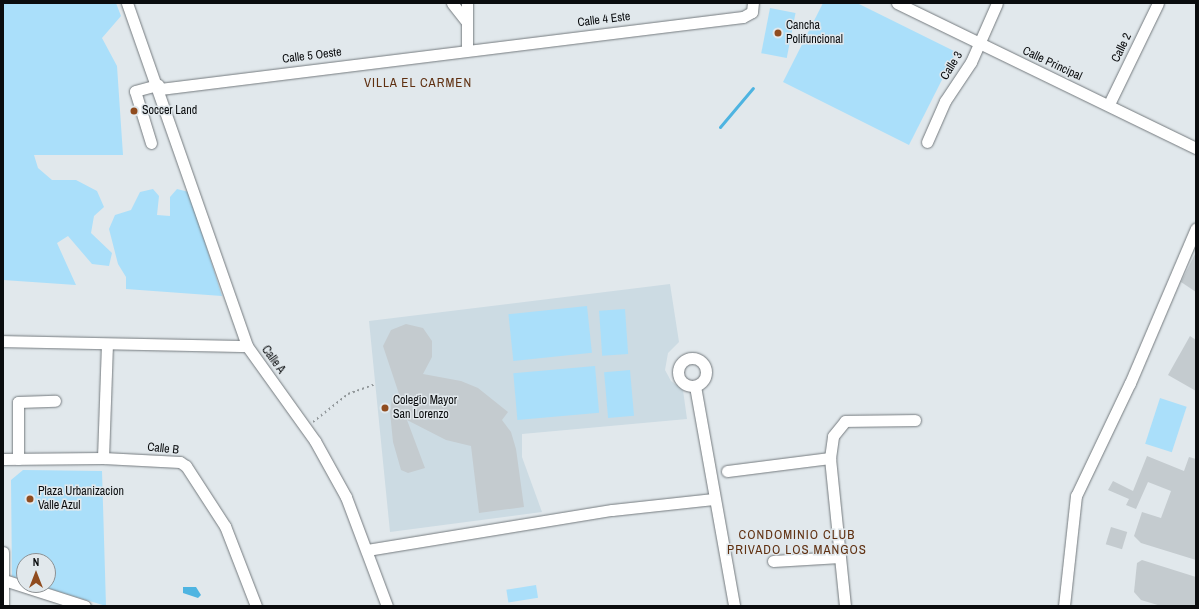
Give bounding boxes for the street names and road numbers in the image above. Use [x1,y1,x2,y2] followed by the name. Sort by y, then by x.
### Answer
[577,10,631,30] street label: Calle 4 Este
[1109,31,1135,65] street label: Calle 2
[1020,44,1084,84] street label: Calle Principal
[282,45,342,67] street label: Calle 5 Oeste
[938,49,966,83] street label: Calle 3
[258,343,288,377] street label: Calle A
[146,440,180,458] street label: Calle B

